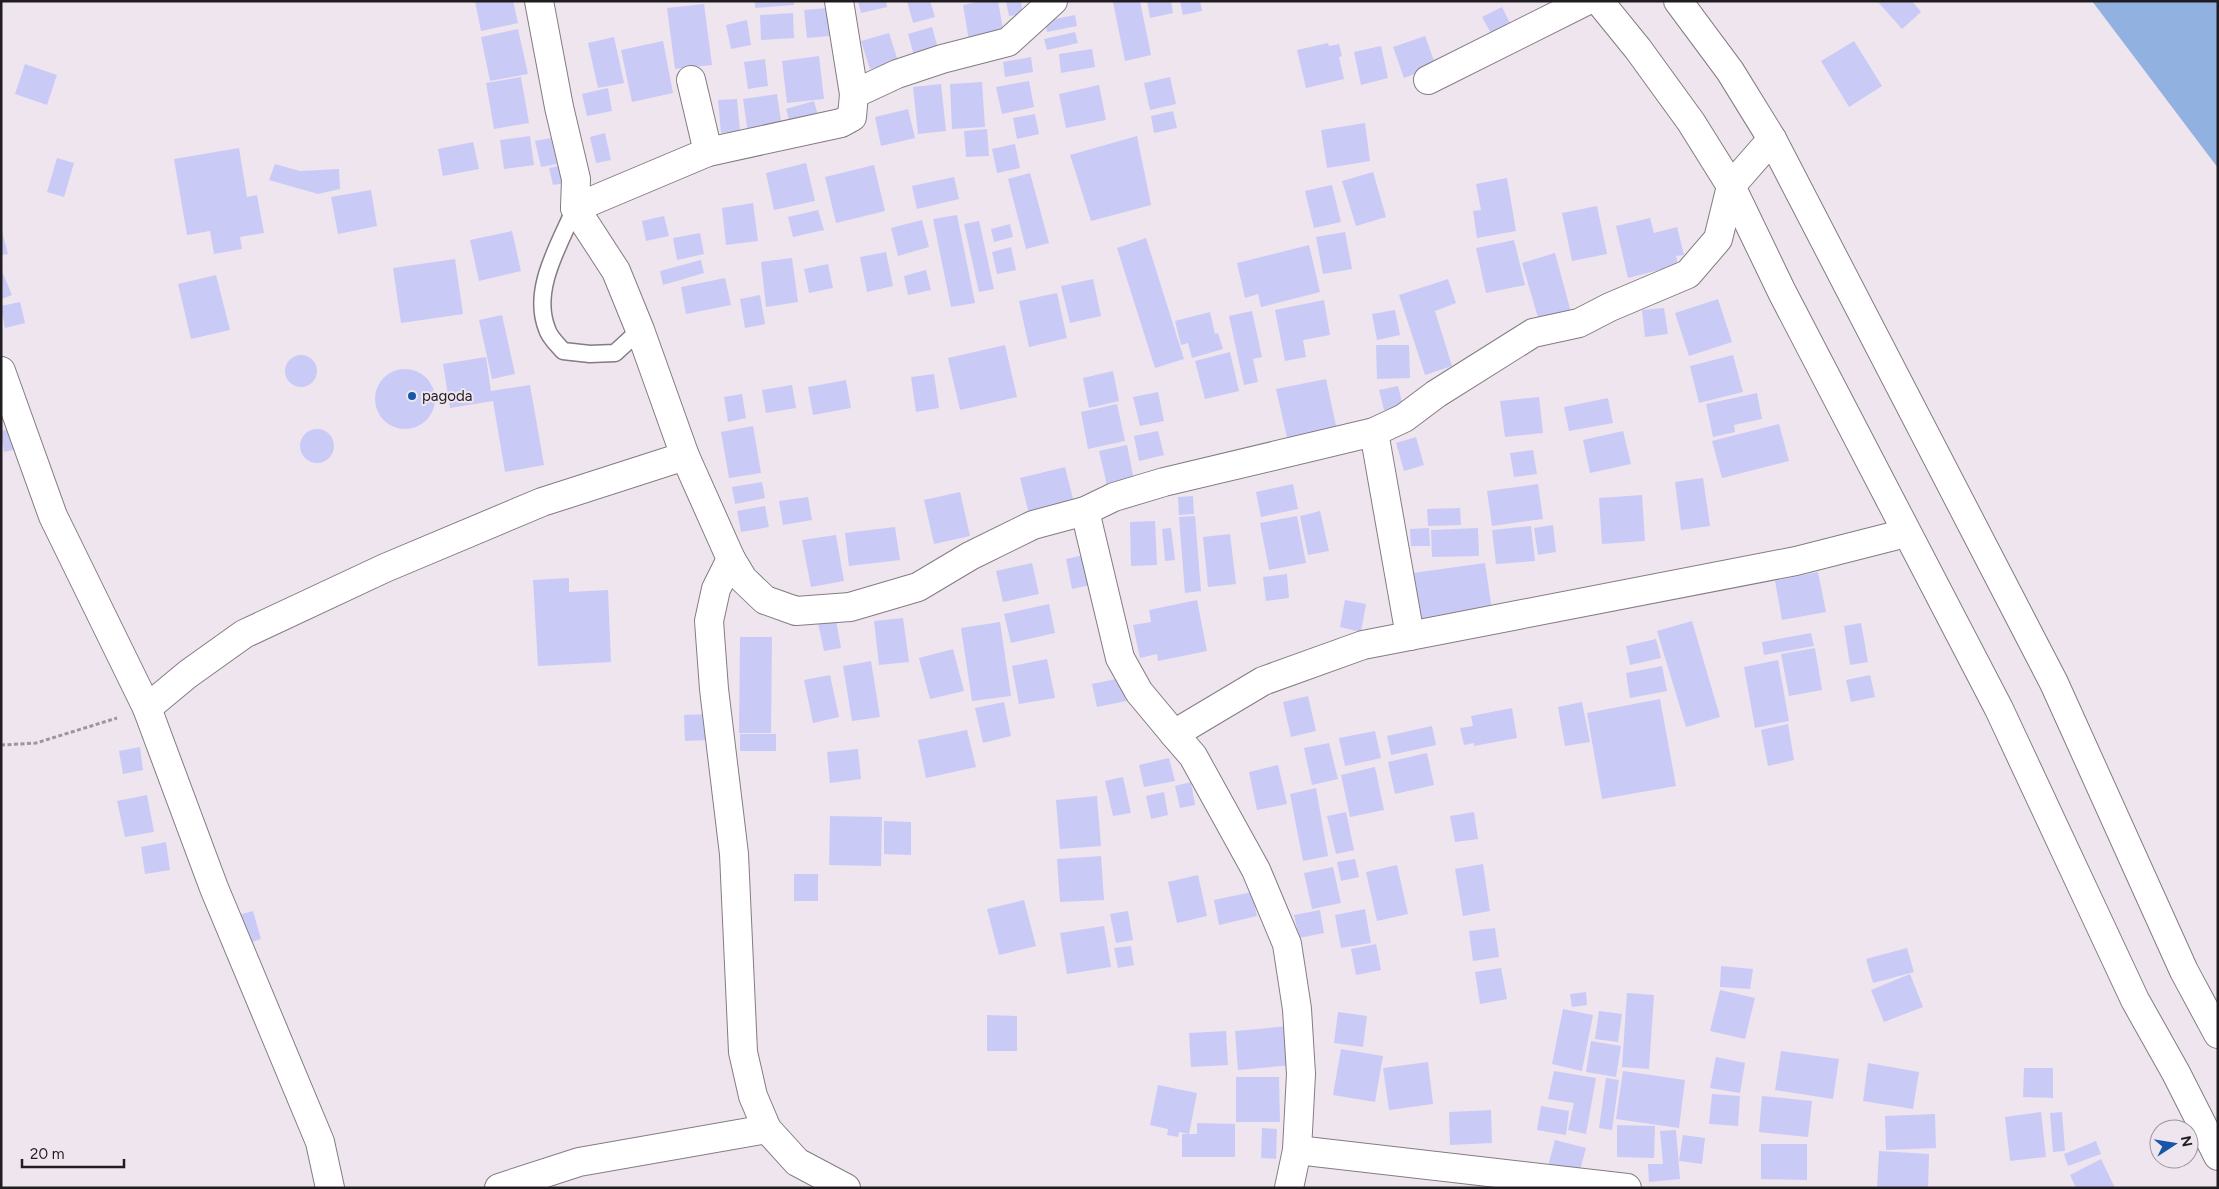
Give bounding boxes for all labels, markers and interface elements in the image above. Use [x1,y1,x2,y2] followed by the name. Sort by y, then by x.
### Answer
[422,387,472,405] place label: pagoda
[406,390,418,402] marker: pagoda
[2149,1119,2199,1169] north arrow
[2177,1134,2196,1148] text: N
[22,1136,125,1168] scale bar
[30,1145,64,1163] text: 20 m

